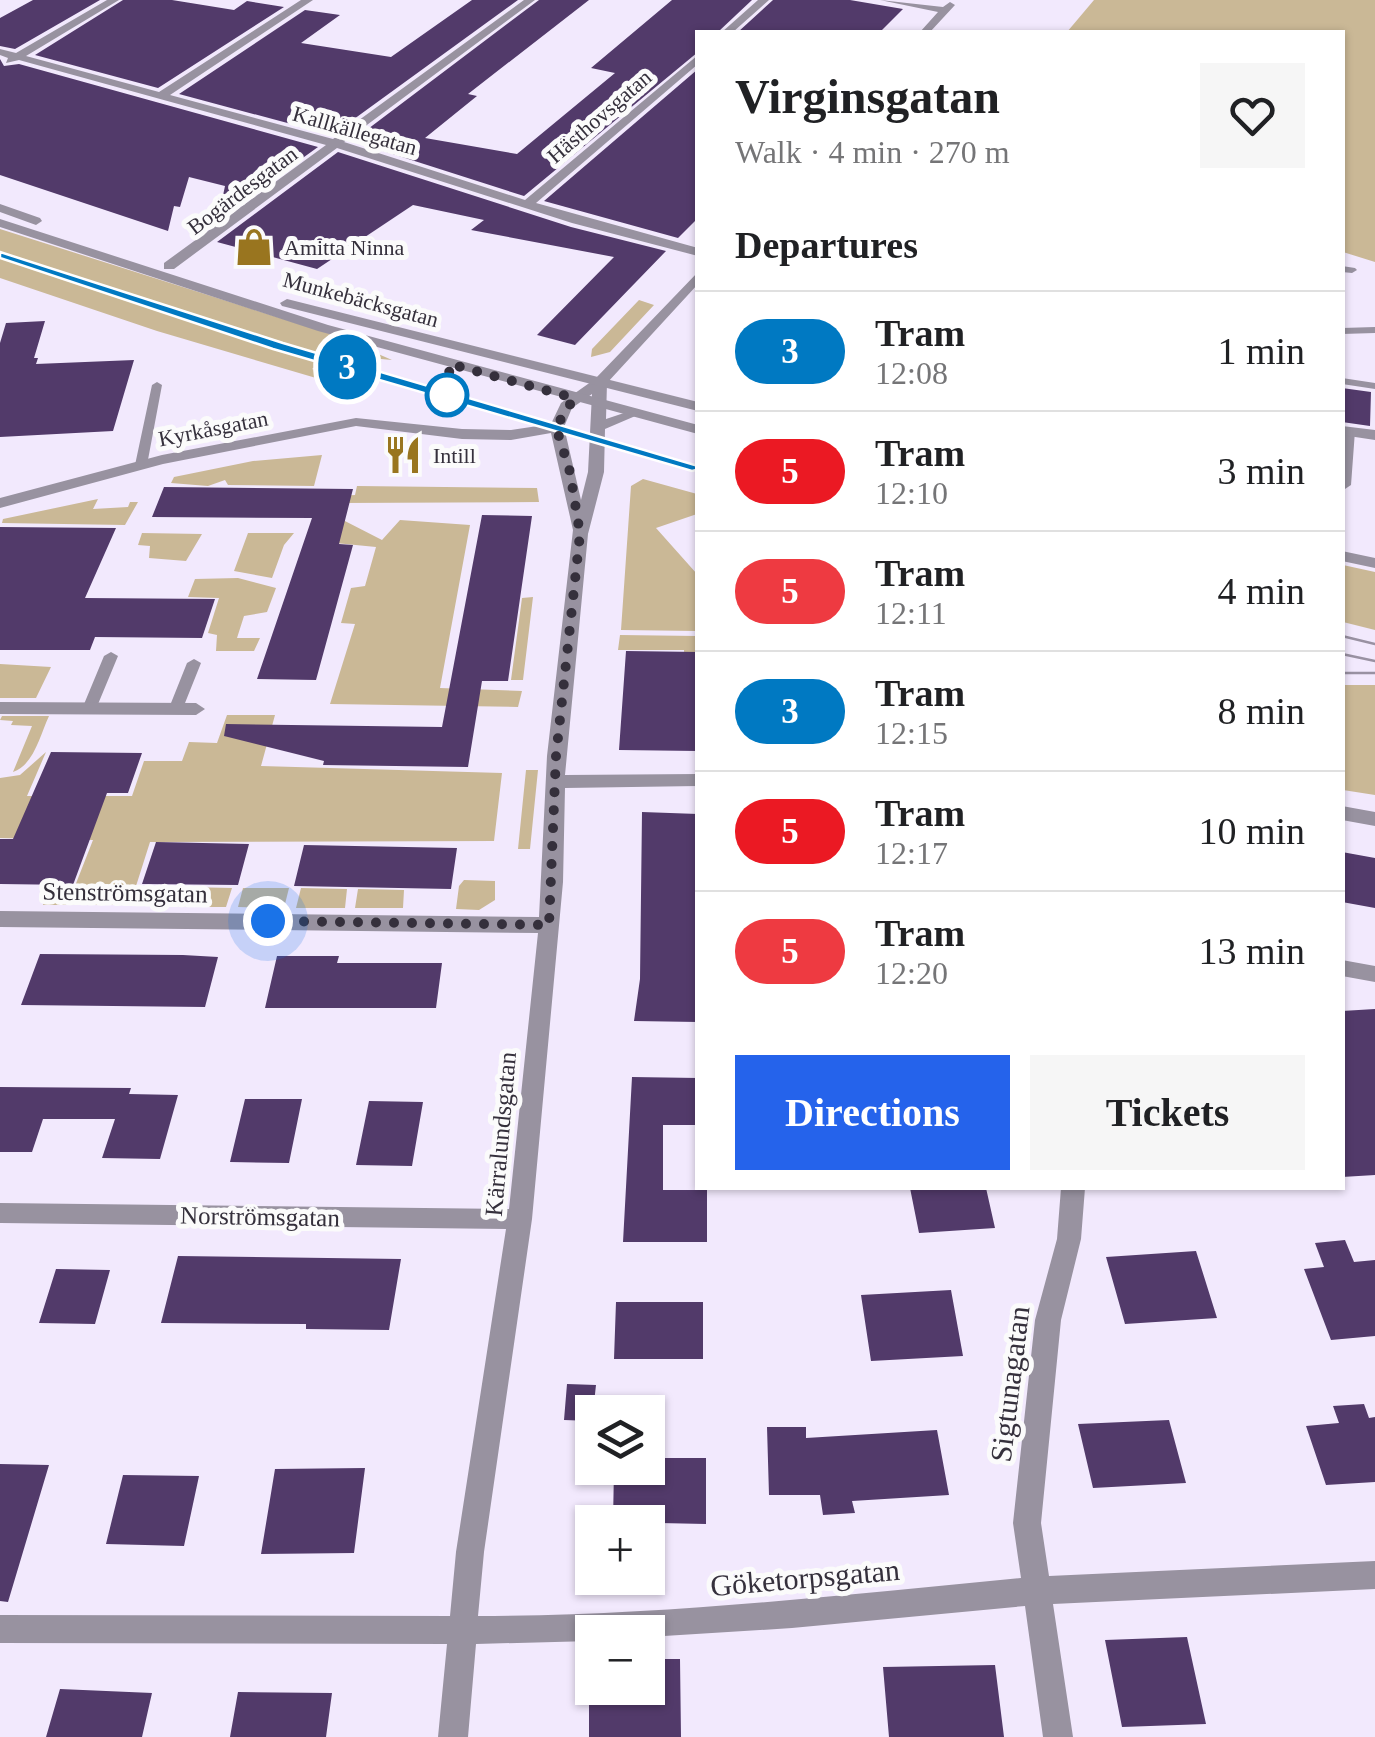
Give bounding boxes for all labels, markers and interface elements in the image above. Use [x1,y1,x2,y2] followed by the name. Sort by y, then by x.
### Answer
[1200,63,1305,168] button: heart
[542,64,656,168] street label: Hästhovsgatan
[735,70,1000,123] text: Virginsgatan
[290,101,420,160] street label: Kallkällegatan
[735,134,1010,170] text: Walk · 4 min · 270 m
[183,141,302,240] street label: Bogärdesgatan
[735,224,918,266] text: Departures
[233,226,275,268] shop icon: Amitta Ninna
[284,235,405,260] place label: Amitta Ninna
[280,267,441,332] street label: Munkebäcksgatan
[875,312,965,354] text: Tram
[1217,330,1305,372] text: 1 min
[781,332,799,371] text: 3
[314,334,380,400] line badge: 3
[338,348,356,387] text: 3
[875,355,948,391] text: 12:08
[426,374,468,416] unlabelled marker
[156,406,270,451] street label: Kyrkåsgatan
[875,432,965,474] text: Tram
[382,434,424,476] restaurant icon: Intill
[433,443,476,468] place label: Intill
[1217,450,1305,492] text: 3 min
[781,452,799,491] text: 5
[875,475,948,511] text: 12:10
[875,552,965,594] text: Tram
[1217,570,1305,612] text: 4 min
[781,572,799,611] text: 5
[875,595,947,631] text: 12:11
[875,672,965,714] text: Tram
[1217,690,1305,732] text: 8 min
[781,692,799,731] text: 3
[875,715,948,751] text: 12:15
[875,792,965,834] text: Tram
[1198,810,1305,852] text: 10 min
[781,812,799,851] text: 5
[875,835,948,871] text: 12:17
[42,878,208,907] street label: Stenströmsgatan
[243,896,293,946] your location
[875,912,965,954] text: Tram
[1198,930,1305,972] text: 13 min
[781,932,799,971] text: 5
[875,955,948,991] text: 12:20
[480,1050,521,1218] street label: Kärralundsgatan
[735,1055,1010,1170] button: Directions
[1030,1055,1305,1170] button: Tickets
[180,1202,341,1231] street label: Norströmsgatan
[984,1304,1035,1464] street label: Sigtunagatan
[575,1395,665,1705] map controls
[575,1395,665,1485] button: layers
[575,1505,665,1595] button: +
[709,1553,901,1602] street label: Göketorpsgatan
[575,1615,665,1705] button: −

